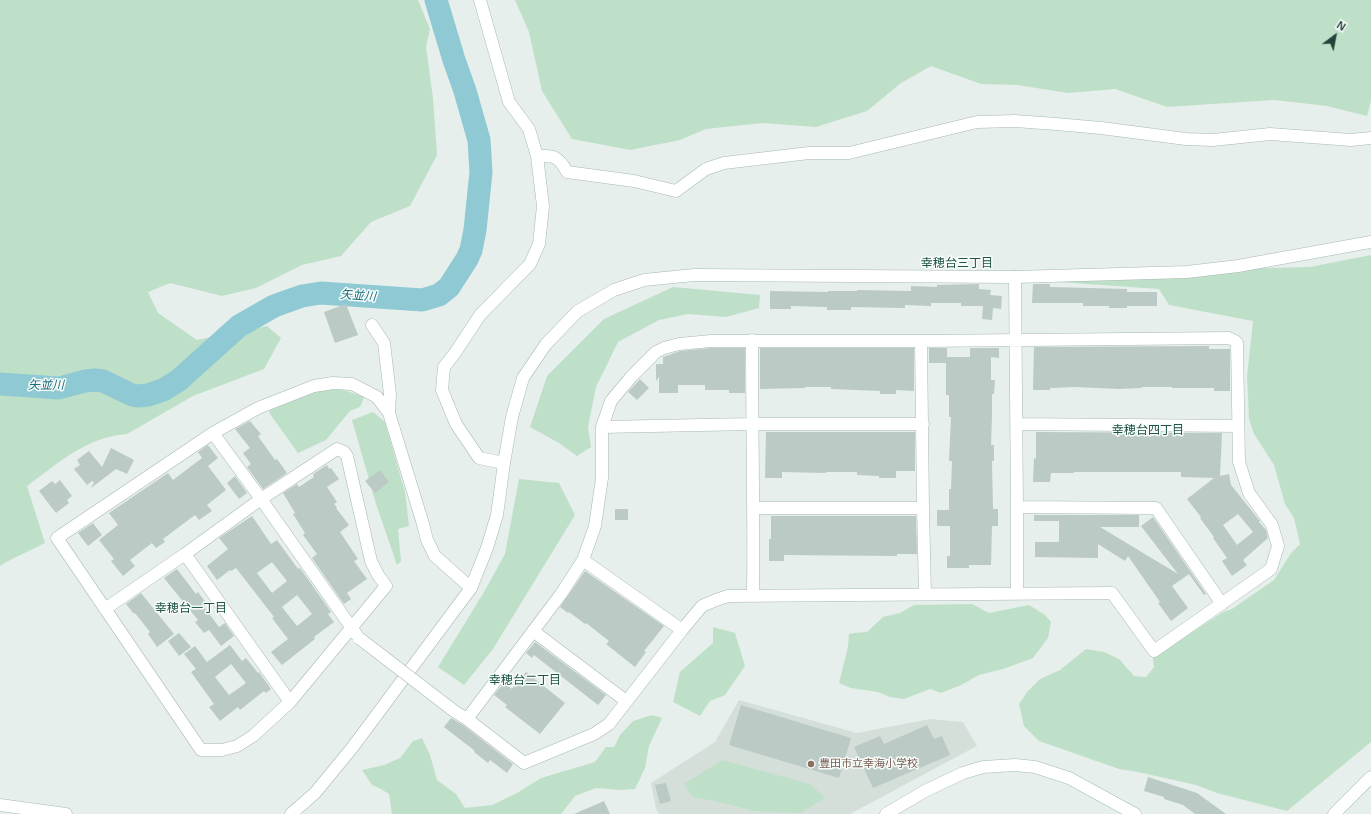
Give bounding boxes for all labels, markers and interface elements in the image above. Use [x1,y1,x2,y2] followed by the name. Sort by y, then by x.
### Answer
[1315,16,1355,56] north arrow
[1335,19,1348,33] text: N
[921,257,993,271] district label: 幸穂台三丁目
[340,288,376,304] water label: 矢並川
[28,379,64,393] water label: 矢並川
[1112,424,1184,438] district label: 幸穂台四丁目
[155,602,227,616] district label: 幸穂台一丁目
[489,674,561,688] district label: 幸穂台二丁目
[819,757,918,771] place label: 豊田市立幸海小学校
[806,759,816,769] marker: 豊田市立幸海小学校

